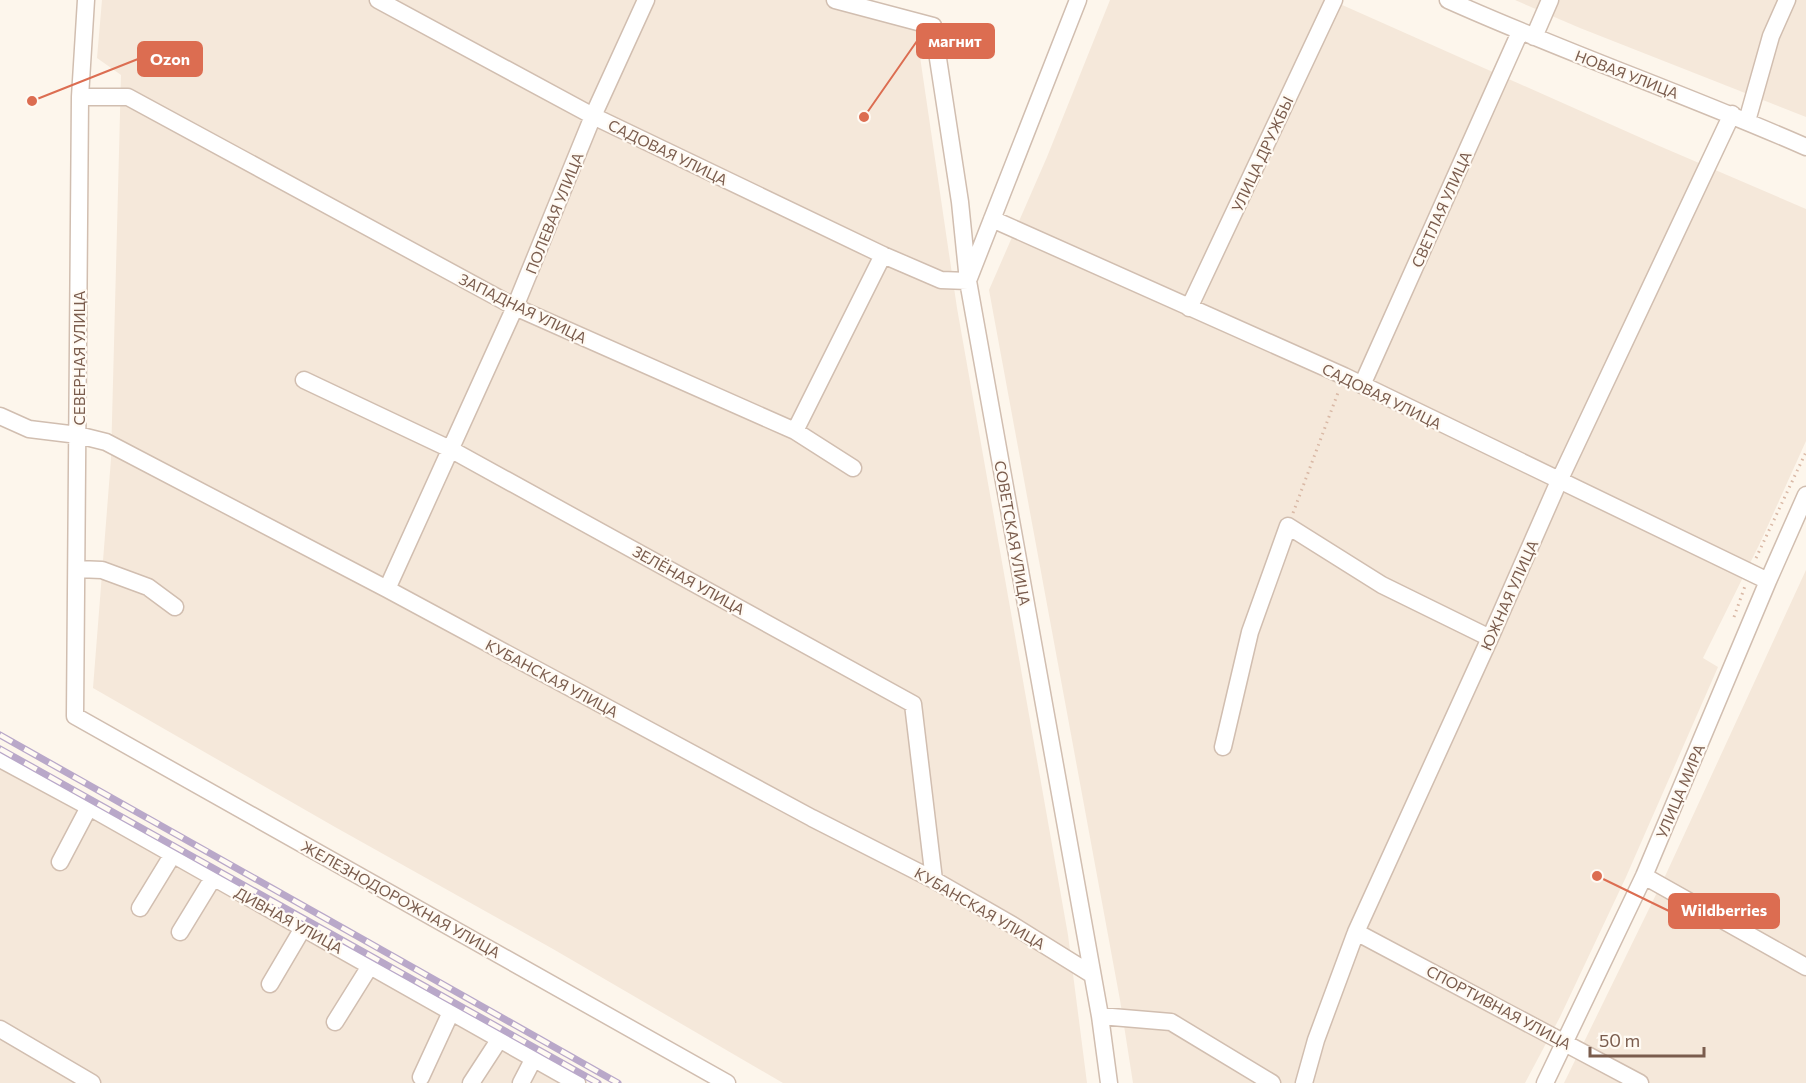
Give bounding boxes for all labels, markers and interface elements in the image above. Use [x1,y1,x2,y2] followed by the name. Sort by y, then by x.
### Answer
[917,24,994,58] callout: магнит
[928,31,982,50] text: магнит
[138,42,202,76] callout: Ozon
[1573,46,1681,102] street label: НОВАЯ УЛИЦА
[150,49,190,68] text: Ozon
[1227,93,1297,215] street label: УЛИЦА ДРУЖБЫ
[605,115,731,189] street label: САДОВАЯ УЛИЦА
[1407,148,1475,270] street label: СВЕТЛАЯ УЛИЦА
[521,150,587,276] street label: ПОЛЕВАЯ УЛИЦА
[456,269,590,347] street label: ЗАПАДНАЯ УЛИЦА
[70,291,88,425] street label: СЕВЕРНАЯ УЛИЦА
[1319,359,1445,433] street label: САДОВАЯ УЛИЦА
[991,459,1035,607] street label: СОВЕТСКАЯ УЛИЦА
[1477,537,1541,653] street label: ЮЖНАЯ УЛИЦА
[630,542,748,618] street label: ЗЕЛЁНАЯ УЛИЦА
[482,635,622,721] street label: КУБАНСКАЯ УЛИЦА
[1652,741,1708,841] street label: УЛИЦА МИРА
[298,837,504,961] street label: ЖЕЛЕЗНОДОРОЖНАЯ УЛИЦА
[911,863,1049,953] street label: КУБАНСКАЯ УЛИЦА
[232,883,346,957] street label: ДИВНАЯ УЛИЦА
[1669,894,1779,928] callout: Wildberries
[1681,900,1767,919] text: Wildberries
[1424,961,1574,1053] street label: СПОРТИВНАЯ УЛИЦА
[1590,1020,1704,1058] scale bar
[1599,1029,1640,1051] text: 50 m

